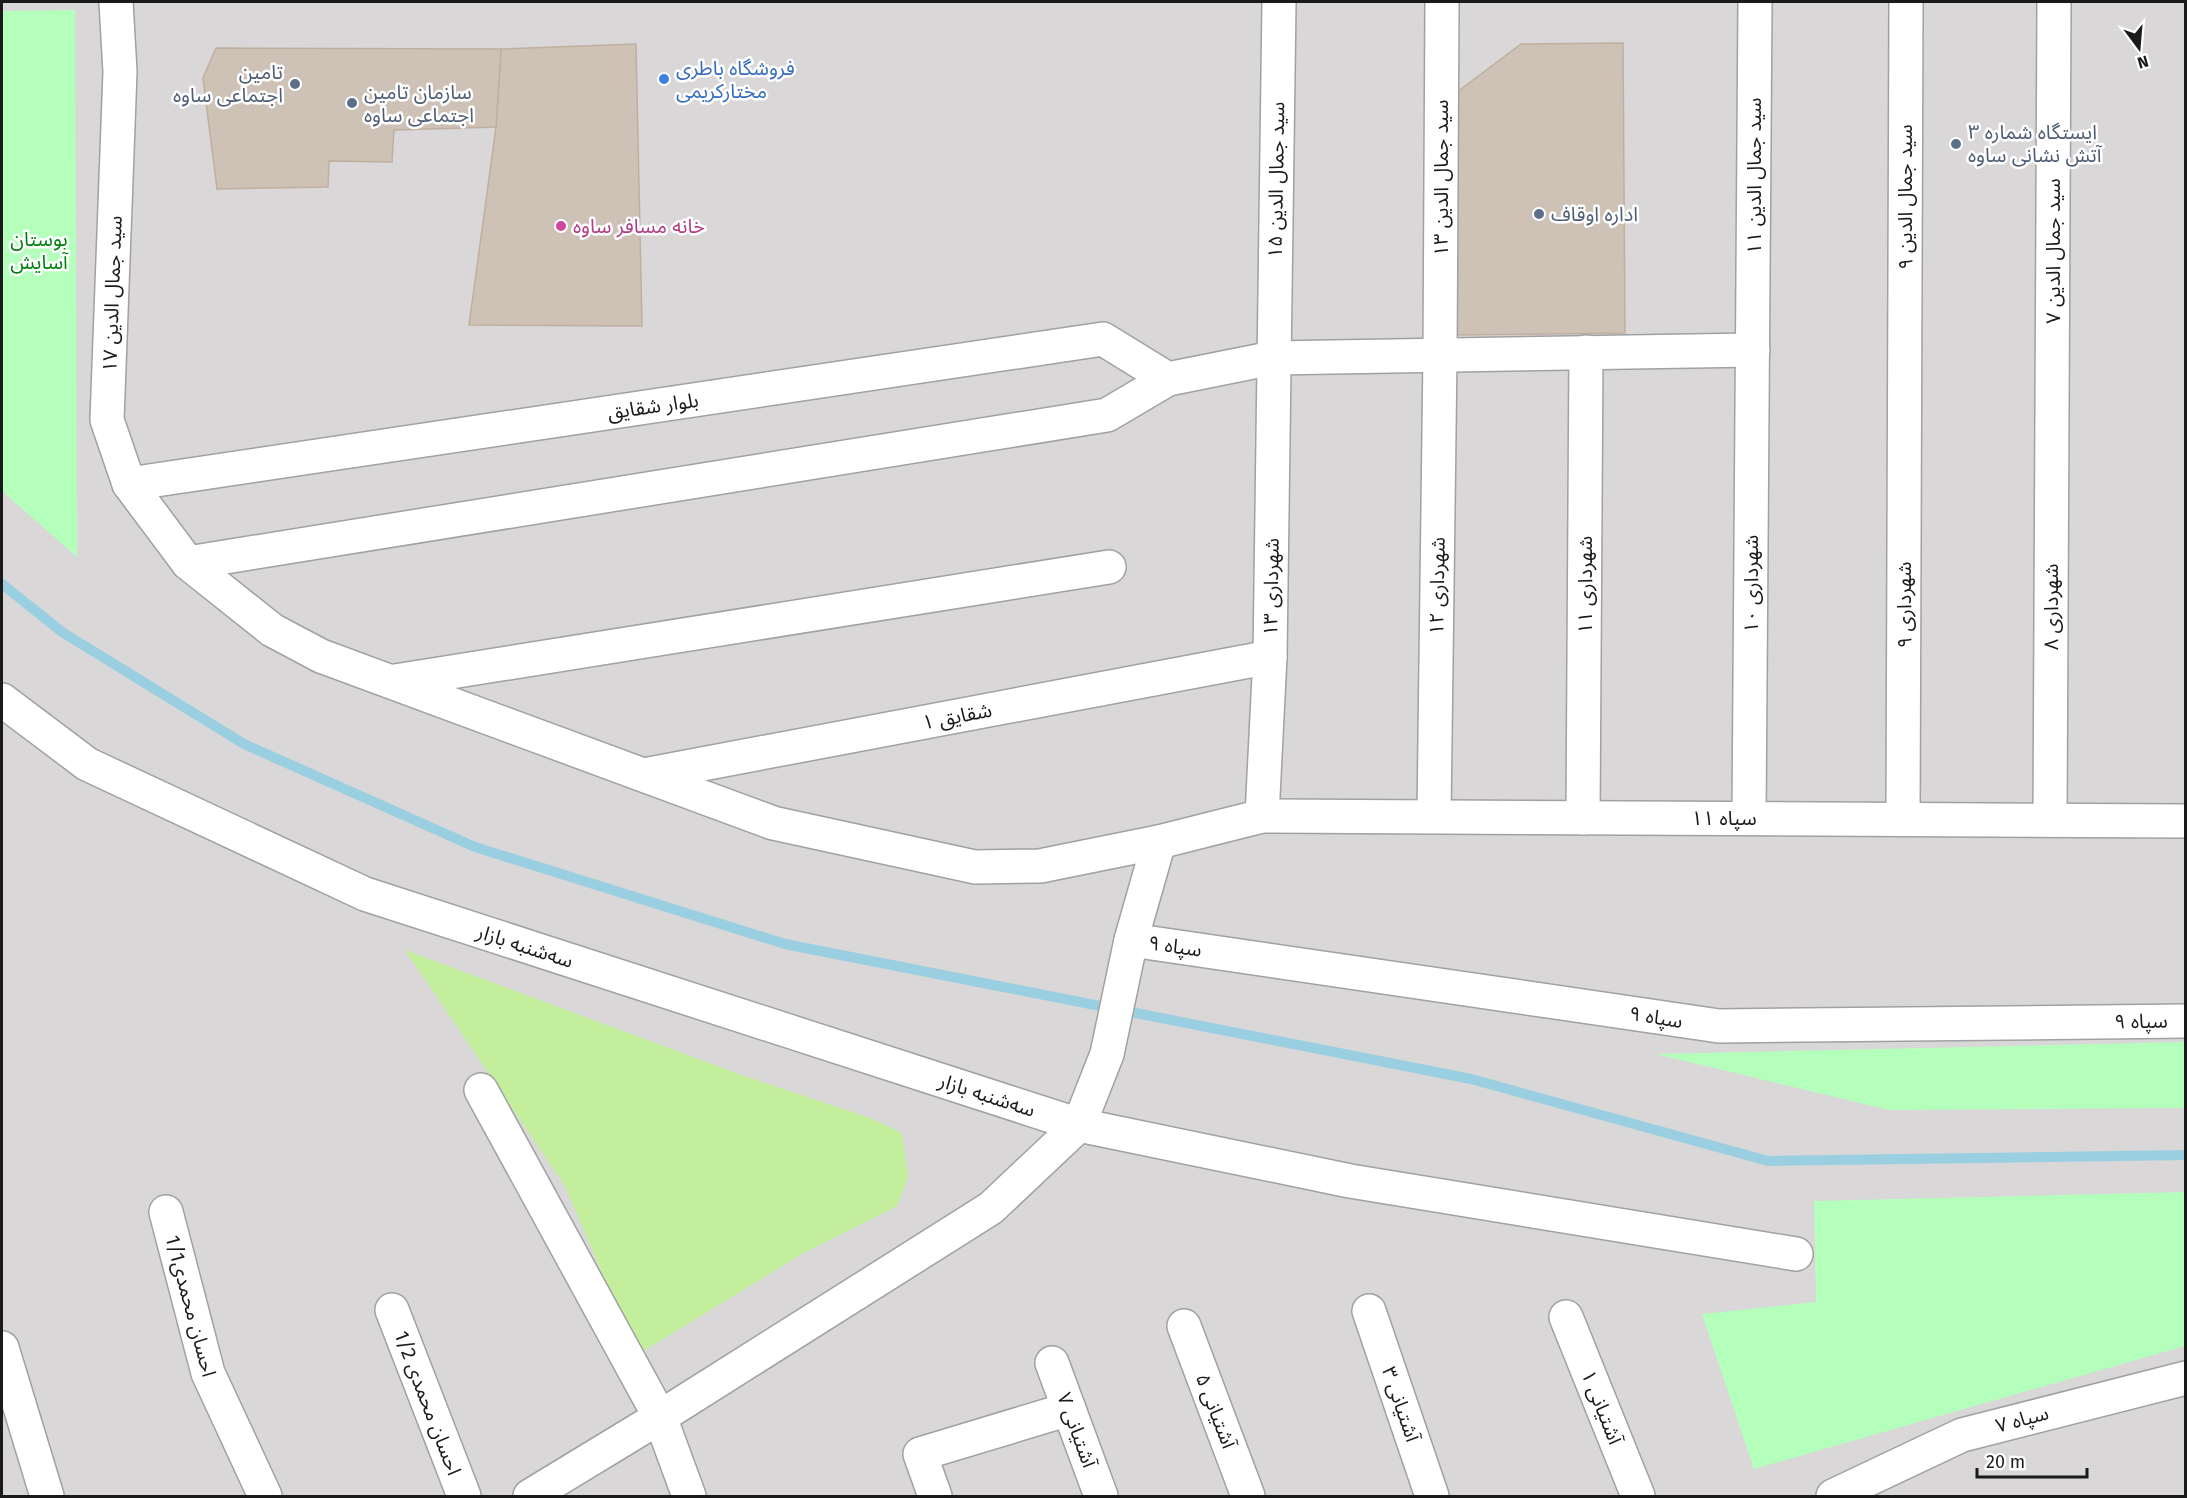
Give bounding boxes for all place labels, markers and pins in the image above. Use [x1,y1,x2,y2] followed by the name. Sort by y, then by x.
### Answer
[676,56,795,103] place label: فروشگاه باطری مختارکریمی
[173,60,283,107] place label: تامین اجتماعی ساوه
[657,72,671,86] marker: فروشگاه باطری مختارکریمی
[288,77,302,91] marker: تامین اجتماعی ساوه
[364,80,474,127] place label: سازمان تامین اجتماعی ساوه
[345,96,359,110] marker: سازمان تامین اجتماعی ساوه
[1968,120,2103,167] place label: ایستگاه شماره ۳ آتش نشانی ساوه
[1949,137,1963,151] marker: ایستگاه شماره ۳ آتش نشانی ساوه
[1551,202,1638,226] place label: اداره اوقاف
[1532,207,1546,221] marker: اداره اوقاف
[573,214,705,238] place label: خانه مسافر ساوه
[554,219,568,233] marker: خانه مسافر ساوه

